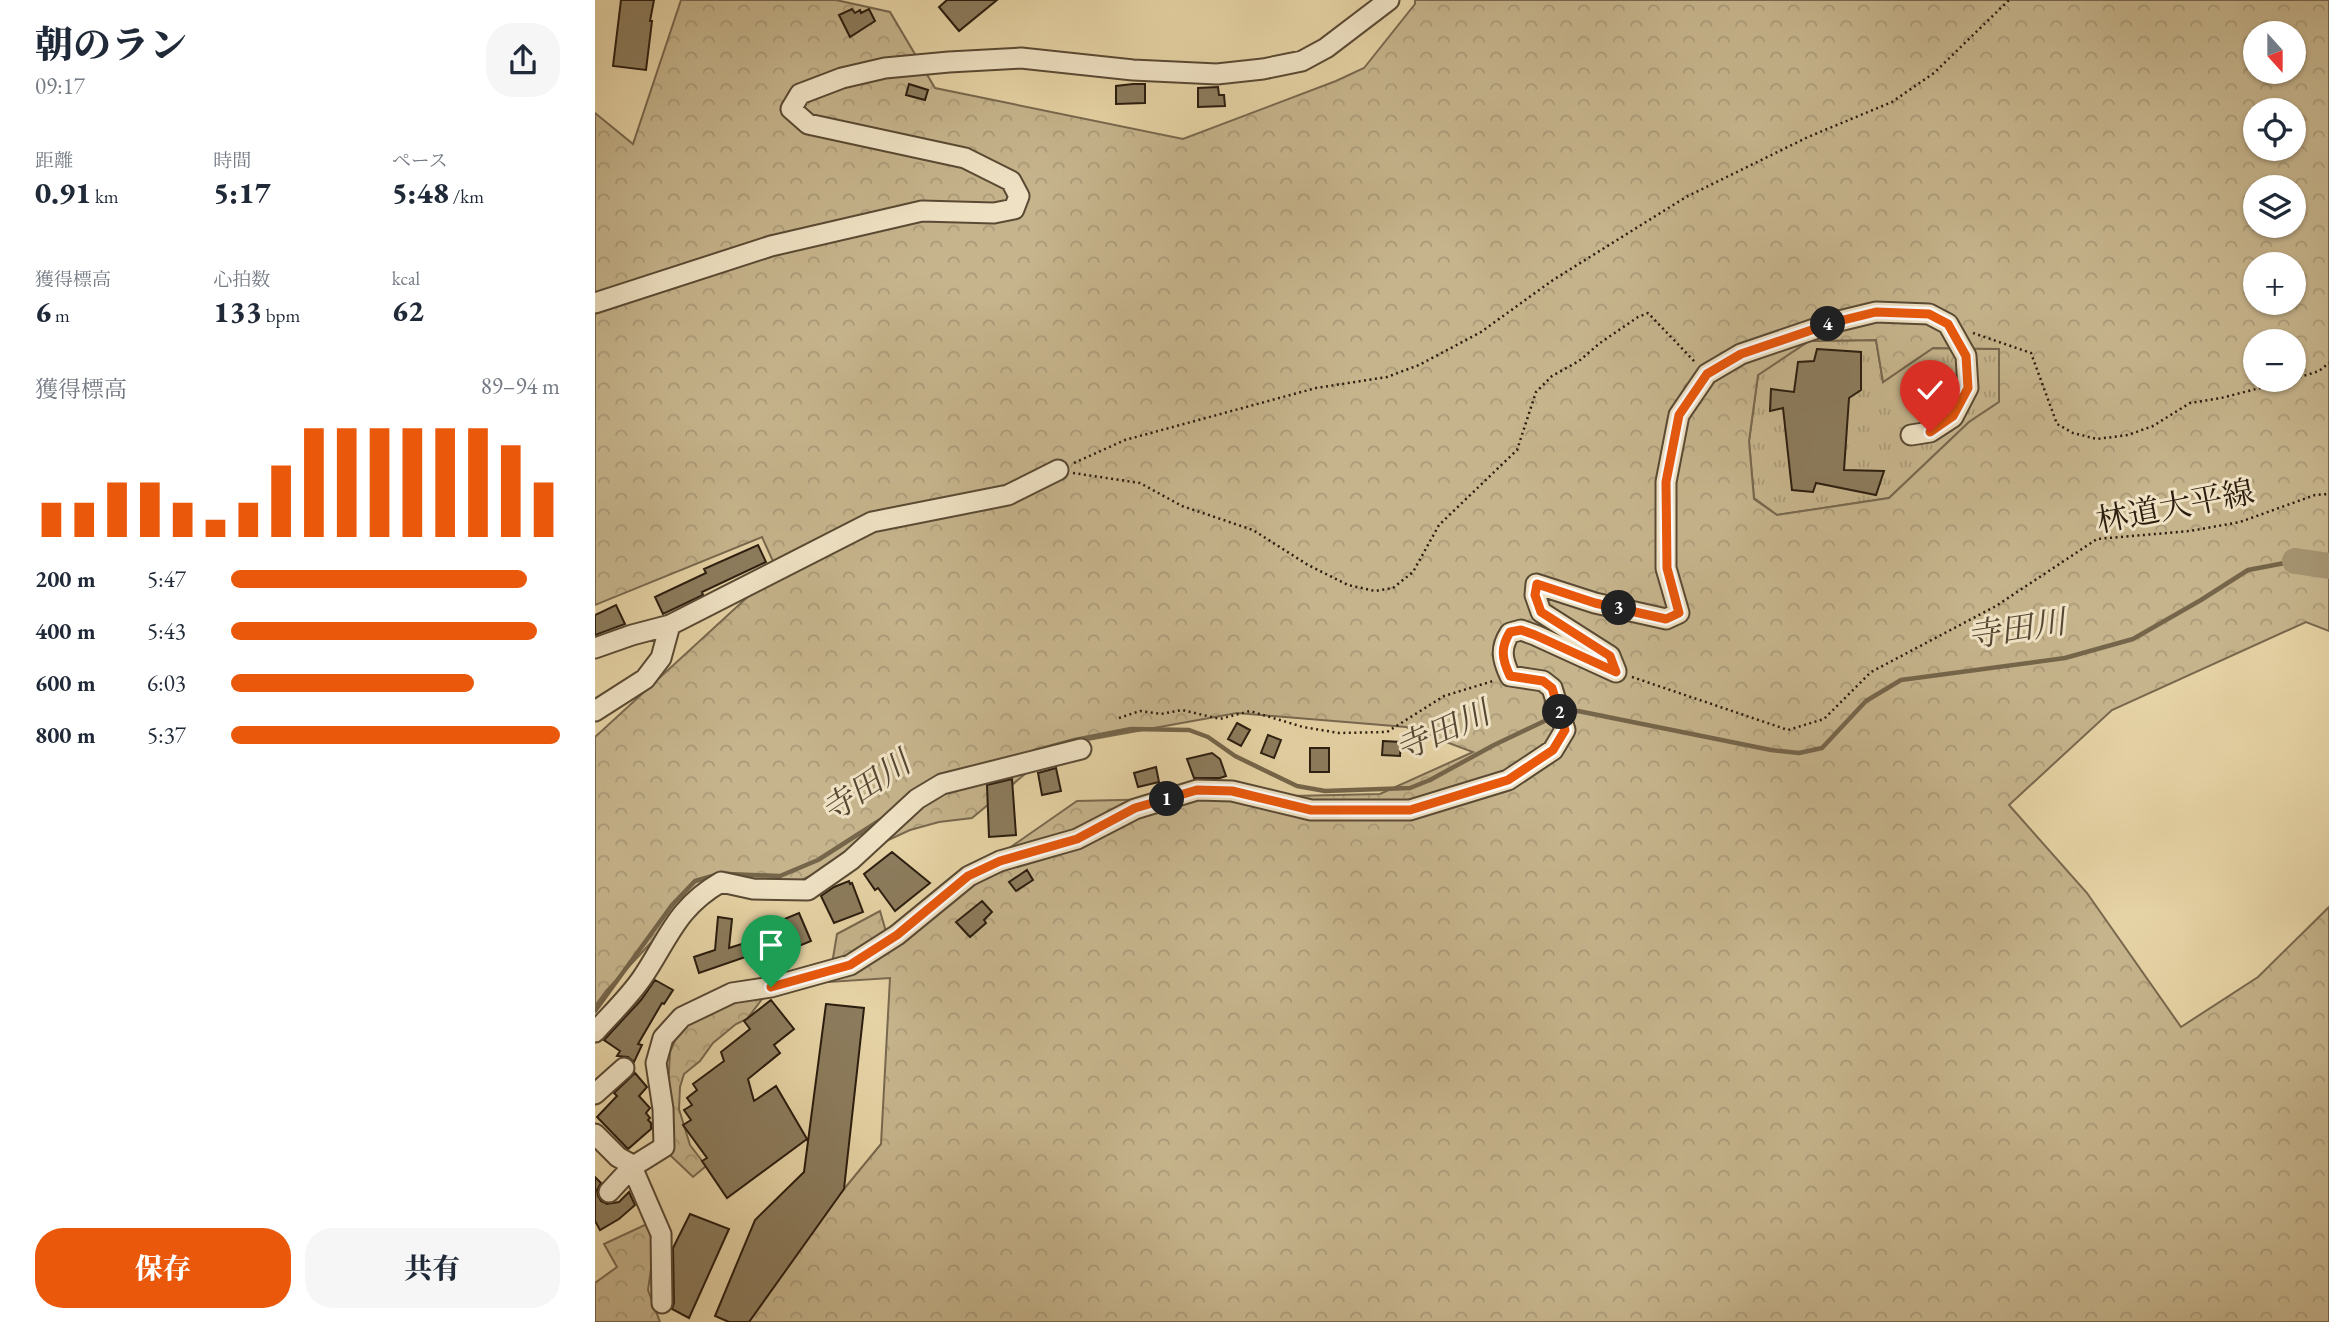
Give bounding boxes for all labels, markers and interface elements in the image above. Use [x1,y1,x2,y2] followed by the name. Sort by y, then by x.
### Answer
[35,20,187,69] text: 朝のラン
[2243,21,2307,84] north arrow
[2243,21,2306,392] map controls
[486,23,560,97] button: share
[35,71,85,101] text: 09:17
[2243,98,2306,161] button: locate
[35,148,73,173] text: 距離
[213,148,251,173] text: 時間
[392,148,448,173] text: ペース
[35,173,91,212] text: 0.91
[213,173,271,212] text: 5:17
[392,173,449,212] text: 5:48
[2243,175,2306,238] button: layers
[91,184,119,209] text: km
[449,184,484,209] text: /km
[2243,252,2306,315] button: +
[392,266,420,291] text: kcal
[35,267,111,292] text: 獲得標高
[213,267,270,292] text: 心拍数
[392,291,424,330] text: 62
[35,292,51,331] text: 6
[213,292,262,331] text: 133
[51,303,70,328] text: m
[262,303,300,328] text: bpm
[1811,306,1845,342] pin: 4
[1822,311,1833,336] text: 4
[2243,329,2306,392] button: −
[1900,360,1960,432] pin
[481,371,560,401] text: 89–94 m
[1911,371,1949,409] icon: check
[35,374,127,404] text: 獲得標高
[2092,470,2258,542] street label: 林道大平線
[35,564,96,594] text: 200 m
[147,564,186,594] text: 5:47
[1601,590,1637,626] pin: 3
[1613,595,1624,620] text: 3
[1964,599,2071,657] water label: 寺田川
[35,616,96,646] text: 400 m
[147,616,186,646] text: 5:43
[35,668,96,698] text: 600 m
[147,668,186,698] text: 6:03
[1388,689,1499,770] water label: 寺田川
[1543,694,1577,730] pin: 2
[1554,699,1565,724] text: 2
[35,720,96,750] text: 800 m
[147,720,186,750] text: 5:37
[812,739,921,832] water label: 寺田川
[1149,782,1185,816] pin: 1
[1161,786,1172,811] text: 1
[741,915,801,987] pin
[752,926,790,964] icon: arrive
[35,1228,291,1308] button: 保存
[305,1228,560,1308] button: 共有

